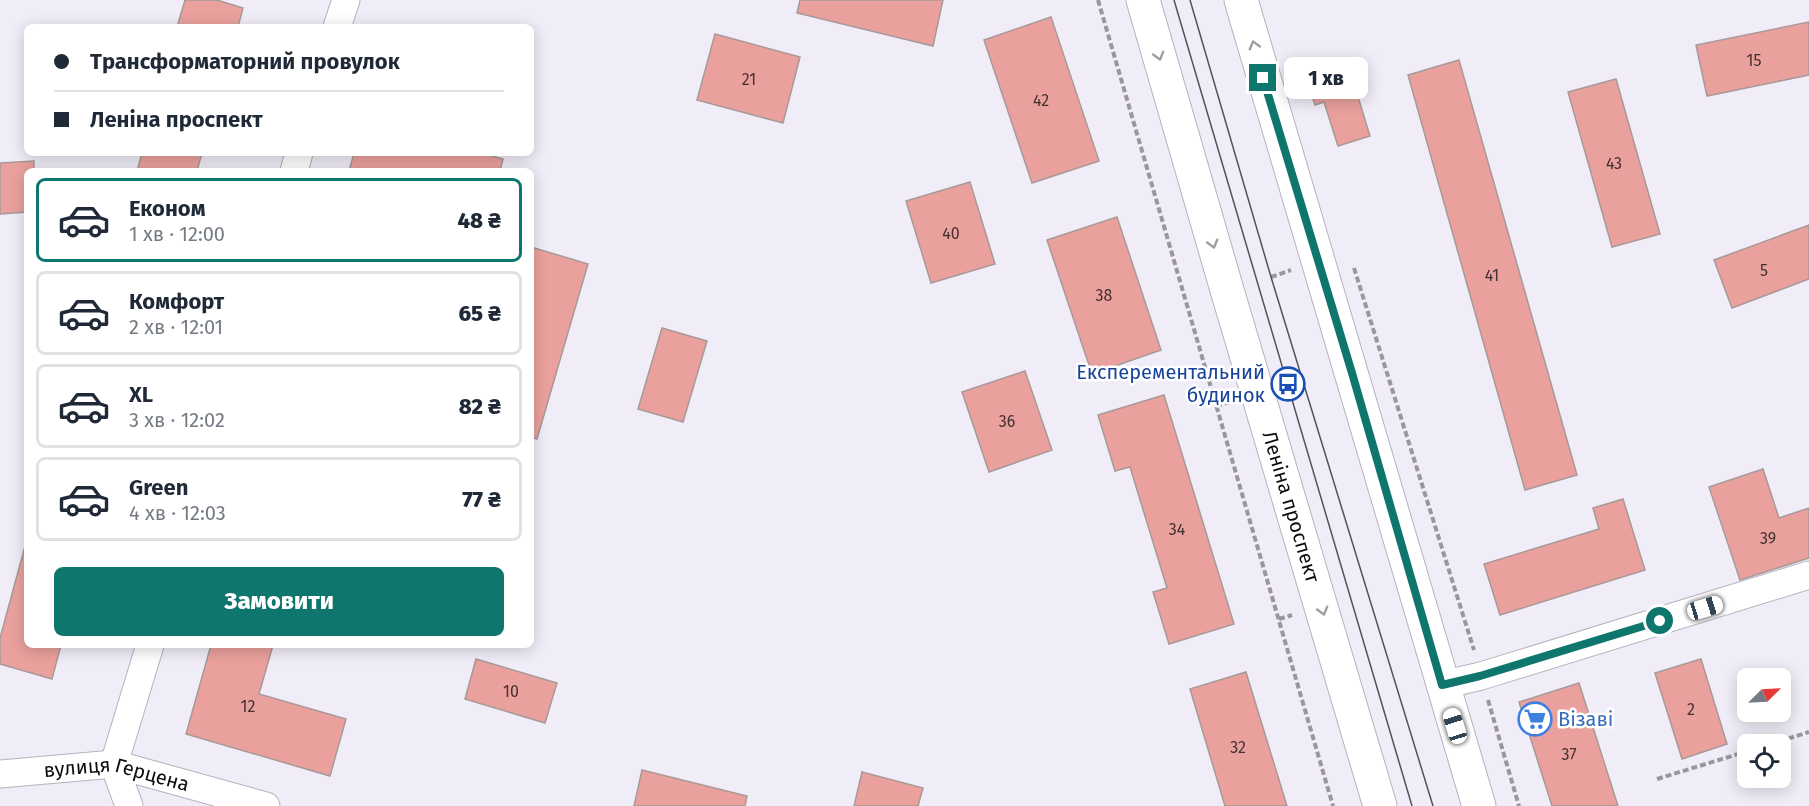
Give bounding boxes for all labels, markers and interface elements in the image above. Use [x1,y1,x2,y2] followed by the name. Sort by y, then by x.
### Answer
[1249,40,1261,51] one-way arrow
[90,48,400,75] text: Трансформаторний провулок
[1152,50,1164,61] one-way arrow
[1747,51,1761,70] house number: 15
[1284,57,1368,99] callout: 1 хв
[1249,64,1276,91] route end
[1308,66,1344,90] text: 1 хв
[742,70,756,89] house number: 21
[1033,91,1049,110] house number: 42
[90,106,263,133] text: Леніна проспект
[1606,154,1622,173] house number: 43
[57,193,111,247] icon: car
[129,195,206,222] text: Економ
[457,207,501,234] text: 48 ₴
[129,222,225,246] text: 1 хв · 12:00
[942,224,960,243] house number: 40
[1206,238,1218,248] one-way arrow
[1760,261,1768,280] house number: 5
[1485,266,1499,285] house number: 41
[57,286,111,340] icon: car
[1096,286,1113,305] house number: 38
[129,288,224,315] text: Комфорт
[459,300,501,327] text: 65 ₴
[129,315,223,339] text: 2 хв · 12:01
[1076,360,1266,407] place label: Експерементальний будинок
[1270,366,1306,402] bus stop icon: Експерементальний будинок
[57,379,111,433] icon: car
[129,381,153,408] text: XL
[459,393,501,420] text: 82 ₴
[129,408,225,432] text: 3 хв · 12:02
[999,412,1015,431] house number: 36
[1257,428,1325,586] street label: Леніна проспект
[57,472,111,526] icon: car
[129,474,188,501] text: Green
[462,486,501,513] text: 77 ₴
[129,501,226,525] text: 4 хв · 12:03
[1169,520,1186,539] house number: 34
[1760,529,1776,548] house number: 39
[54,567,504,636] button: Замовити
[1685,594,1725,622] car
[1316,605,1328,616] one-way arrow
[1646,607,1673,634] route start
[1737,668,1791,722] north arrow
[1737,668,1791,788] map controls
[503,682,519,701] house number: 10
[241,697,255,716] house number: 12
[1687,700,1695,719] house number: 2
[1517,701,1553,737] supermarket icon: Візаві
[1441,706,1469,746] car
[1558,707,1613,731] place label: Візаві
[1737,734,1791,788] button: locate
[1230,738,1246,757] house number: 32
[1561,745,1577,764] house number: 37
[43,752,192,796] street label: вулиця Герцена

